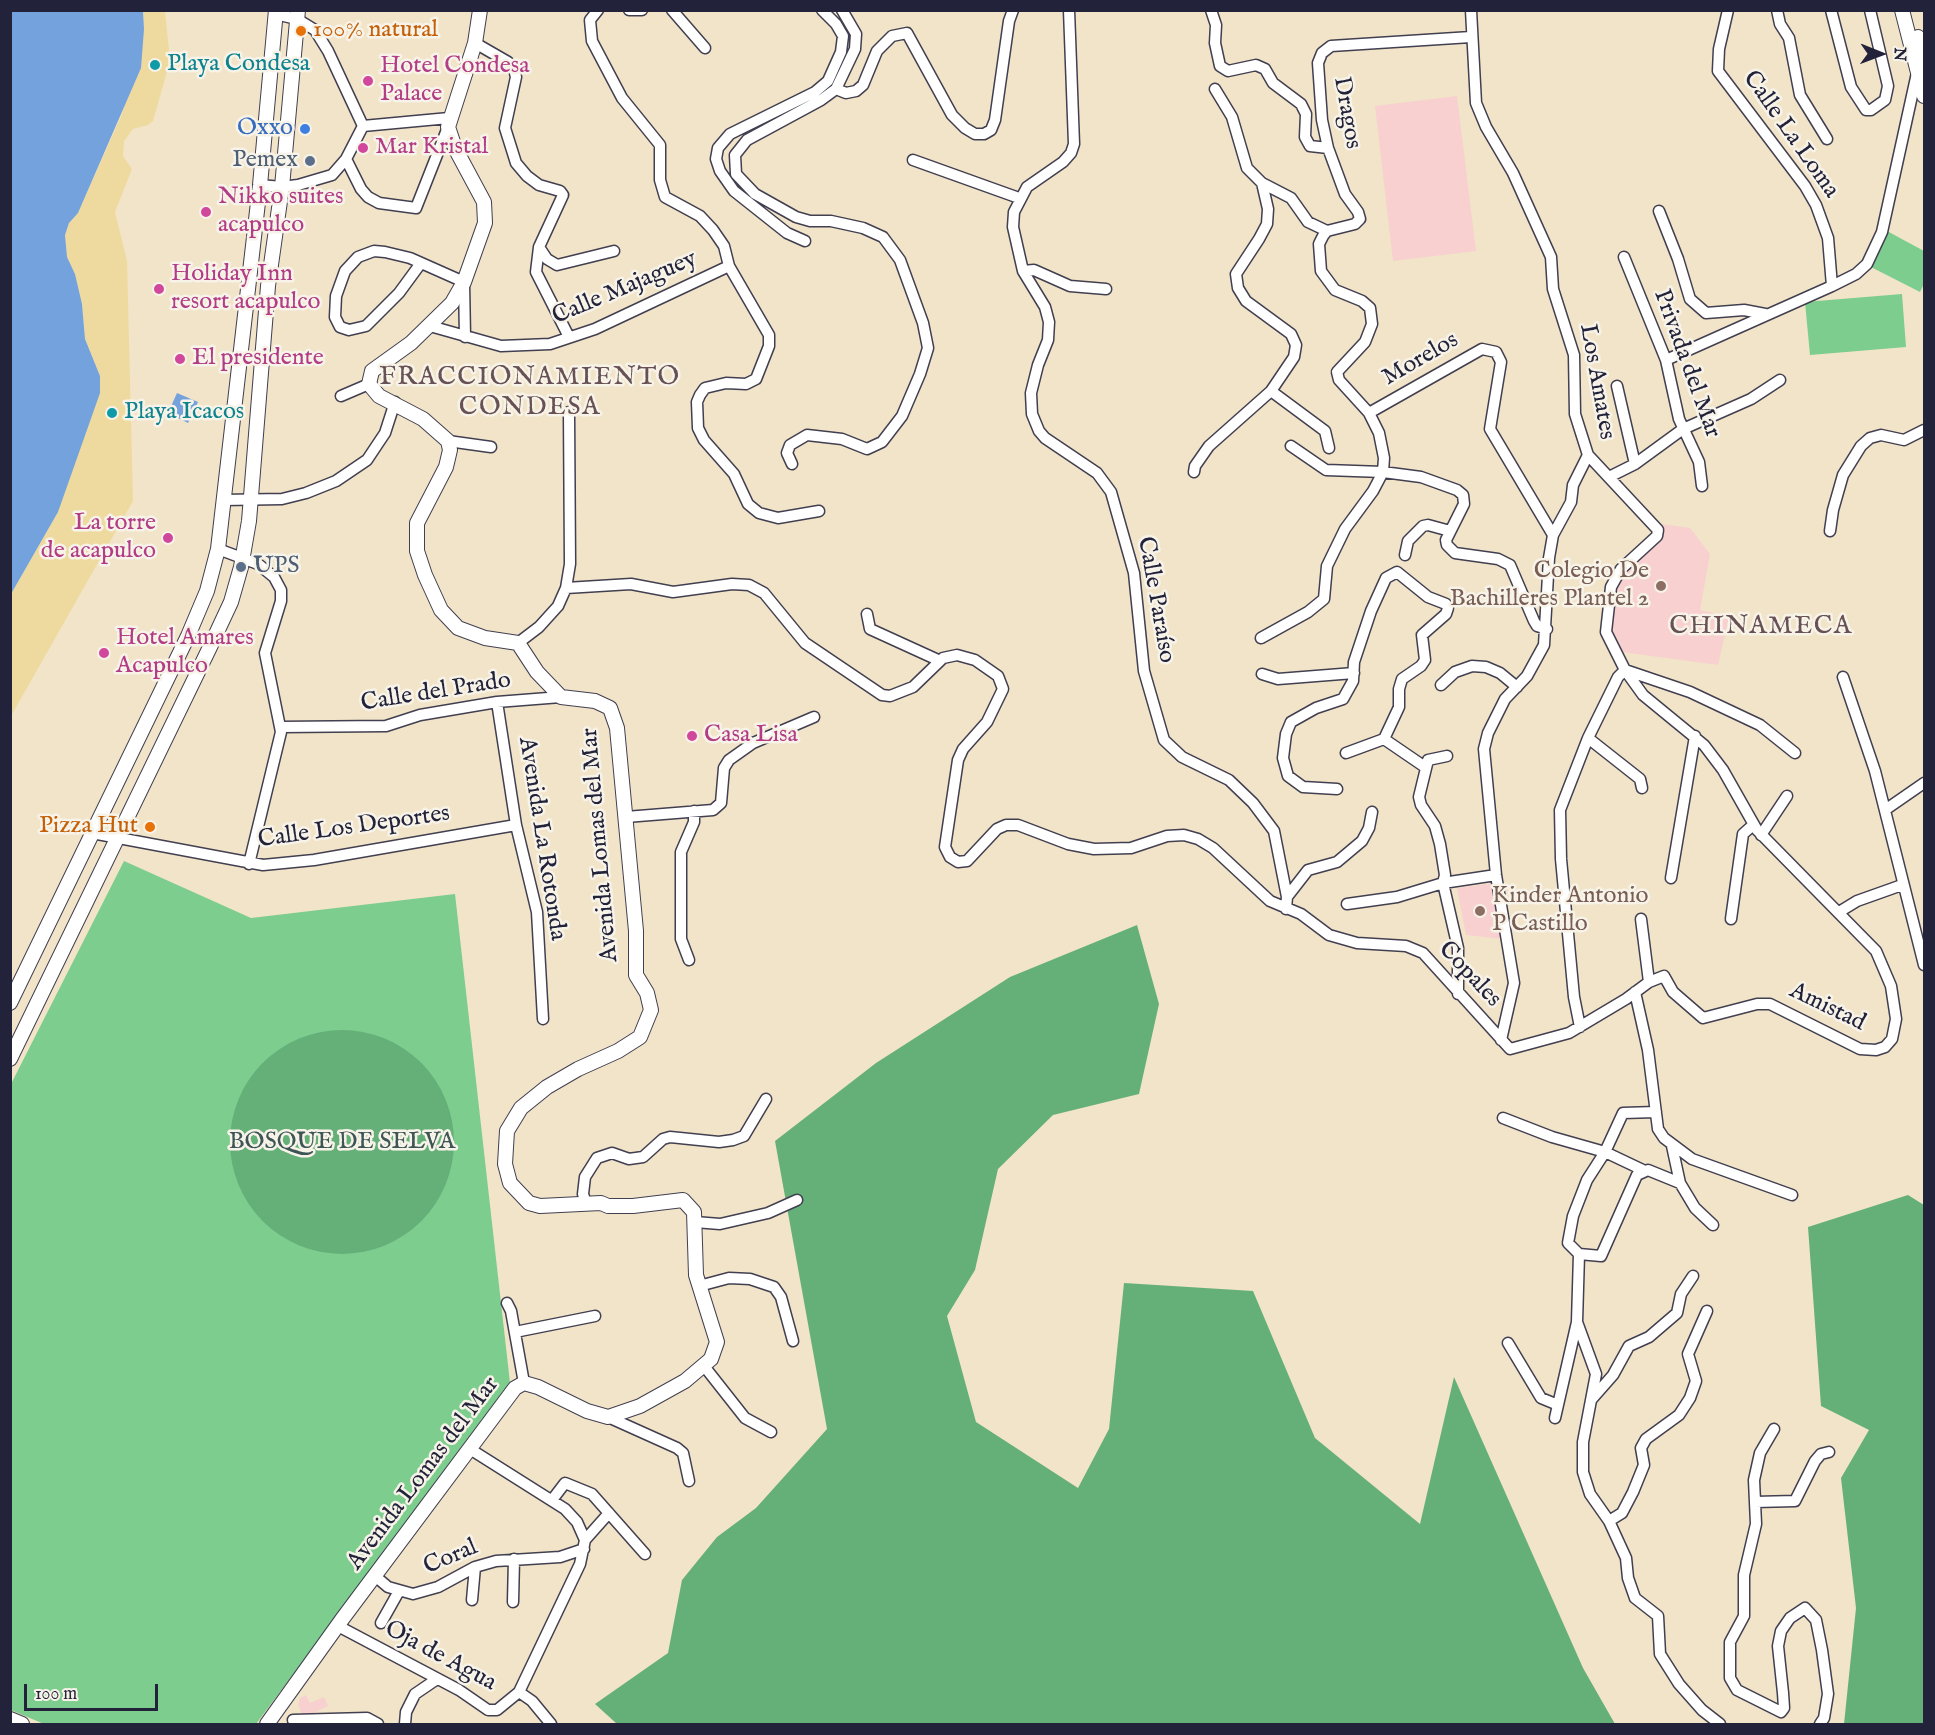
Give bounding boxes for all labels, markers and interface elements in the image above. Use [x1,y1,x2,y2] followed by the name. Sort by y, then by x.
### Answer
[313,17,438,45] place label: 100% natural
[294,24,308,38] marker: 100% natural
[1851,24,1911,84] north arrow
[1889,47,1909,61] text: N
[167,51,310,79] place label: Playa Condesa
[380,53,530,109] place label: Hotel Condesa Palace
[148,58,162,72] marker: Playa Condesa
[1736,66,1844,204] street label: Calle La Loma
[361,74,375,88] marker: Hotel Condesa Palace
[1326,75,1366,151] street label: Dragos
[237,115,293,143] place label: Oxxo
[298,122,312,136] marker: Oxxo
[375,134,488,162] place label: Mar Kristal
[356,141,370,155] marker: Mar Kristal
[232,147,298,175] place label: Pemex
[303,154,317,168] marker: Pemex
[218,184,344,240] place label: Nikko suites acapulco
[199,205,213,219] marker: Nikko suites acapulco
[548,246,702,332] street label: Calle Majaguey
[171,261,321,317] place label: Holiday Inn resort acapulco
[152,282,166,296] marker: Holiday Inn resort acapulco
[1646,286,1726,442] street label: Privada del Mar
[1572,322,1620,442] street label: Los Amates
[1378,327,1464,393] street label: Morelos
[192,345,324,373] place label: El presidente
[173,352,187,366] marker: El presidente
[379,363,681,424] district label: FRACCIONAMIENTO CONDESA
[124,399,244,427] place label: Playa Icacos
[105,406,119,420] marker: Playa Icacos
[41,510,156,566] place label: La torre de acapulco
[161,531,175,545] marker: La torre de acapulco
[1130,535,1180,665] street label: Calle Paraíso
[253,553,300,581] place label: UPS
[1450,558,1649,614] place label: Colegio De Bachilleres Plantel 2
[234,560,248,574] marker: UPS
[1654,579,1668,593] marker: Colegio De Bachilleres Plantel 2
[1669,612,1853,644] district label: CHINAMECA
[116,625,254,681] place label: Hotel Amares Acapulco
[97,646,111,660] marker: Hotel Amares Acapulco
[359,667,513,719] street label: Calle del Prado
[704,722,798,750] place label: Casa Lisa
[576,727,626,963] street label: Avenida Lomas del Mar
[685,729,699,743] marker: Casa Lisa
[511,735,571,943] street label: Avenida La Rotonda
[256,800,452,856] street label: Calle Los Deportes
[39,813,138,841] place label: Pizza Hut
[143,820,157,834] marker: Pizza Hut
[1492,883,1648,939] place label: Kinder Antonio P Castillo
[1473,904,1487,918] marker: Kinder Antonio P Castillo
[1431,936,1507,1014] street label: Copales
[1784,977,1870,1039] street label: Amistad
[229,1129,455,1157] park label: BOSQUE DE SELVA
[342,1372,506,1576] street label: Avenida Lomas del Mar
[420,1534,482,1582] street label: Coral
[379,1616,501,1698] street label: Oja de Agua
[27,1672,160,1710] scale bar
[35,1683,77,1706] text: 100 m

